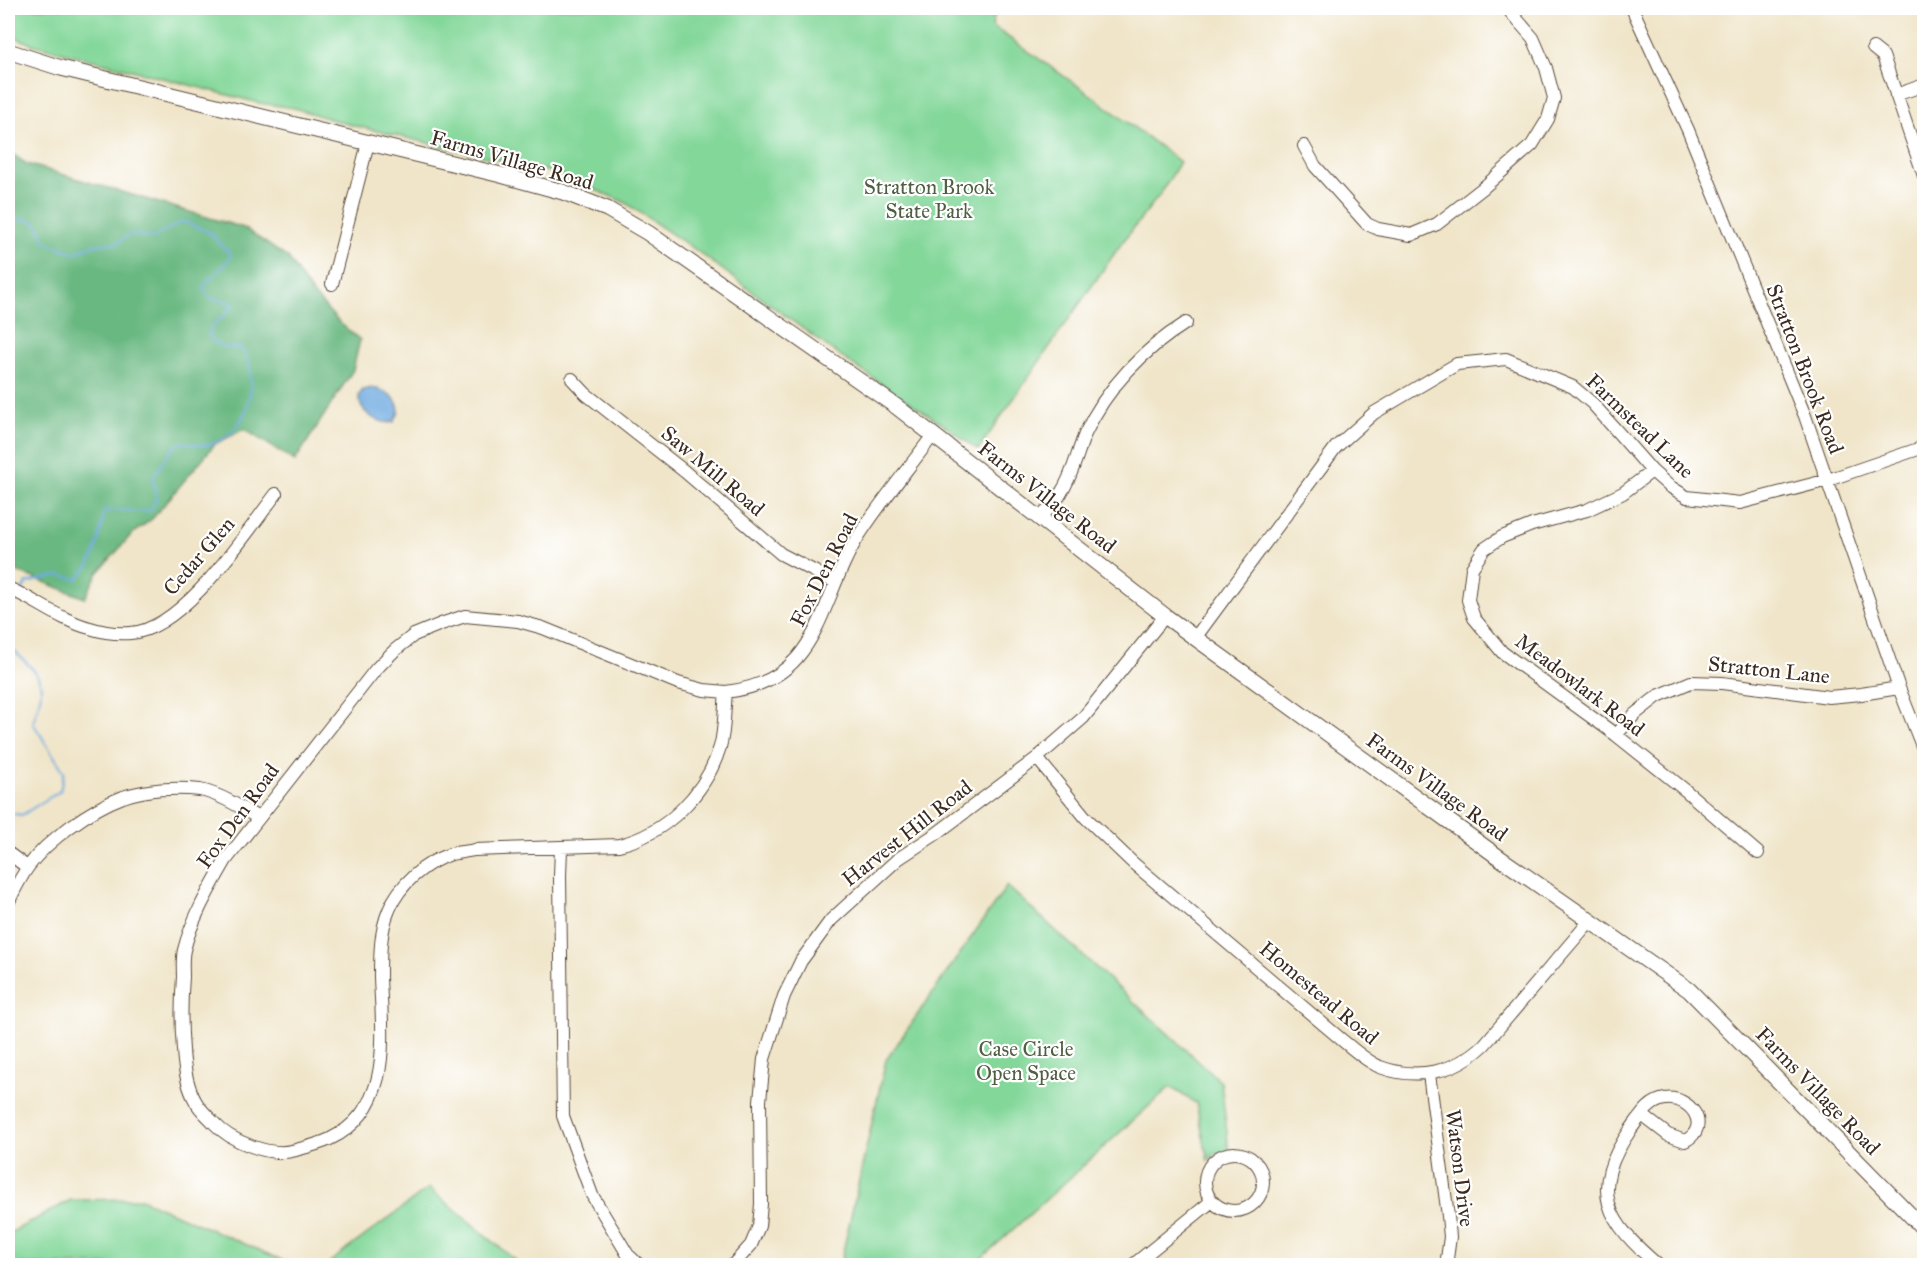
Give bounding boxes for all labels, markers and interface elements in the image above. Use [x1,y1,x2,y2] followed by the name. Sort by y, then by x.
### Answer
[428,124,597,196] street label: Farms Village Road
[864,174,994,224] park label: Stratton Brook State Park
[1761,280,1850,458] street label: Stratton Brook Road
[1581,368,1700,484] street label: Farmstead Lane
[656,420,770,522] street label: Saw Mill Road
[973,435,1122,559] street label: Farms Village Road
[784,509,864,631] street label: Fox Den Road
[158,511,240,601] street label: Cedar Glen
[1510,628,1650,742] street label: Meadowlark Road
[1707,651,1831,689] street label: Stratton Lane
[1361,727,1513,847] street label: Farms Village Road
[191,758,285,874] street label: Fox Den Road
[837,774,978,892] street label: Harvest Hill Road
[1254,936,1384,1051] street label: Homestead Road
[1750,1021,1886,1161] street label: Farms Village Road
[976,1036,1076,1086] park label: Case Circle Open Space
[1440,1108,1480,1228] street label: Watson Drive

